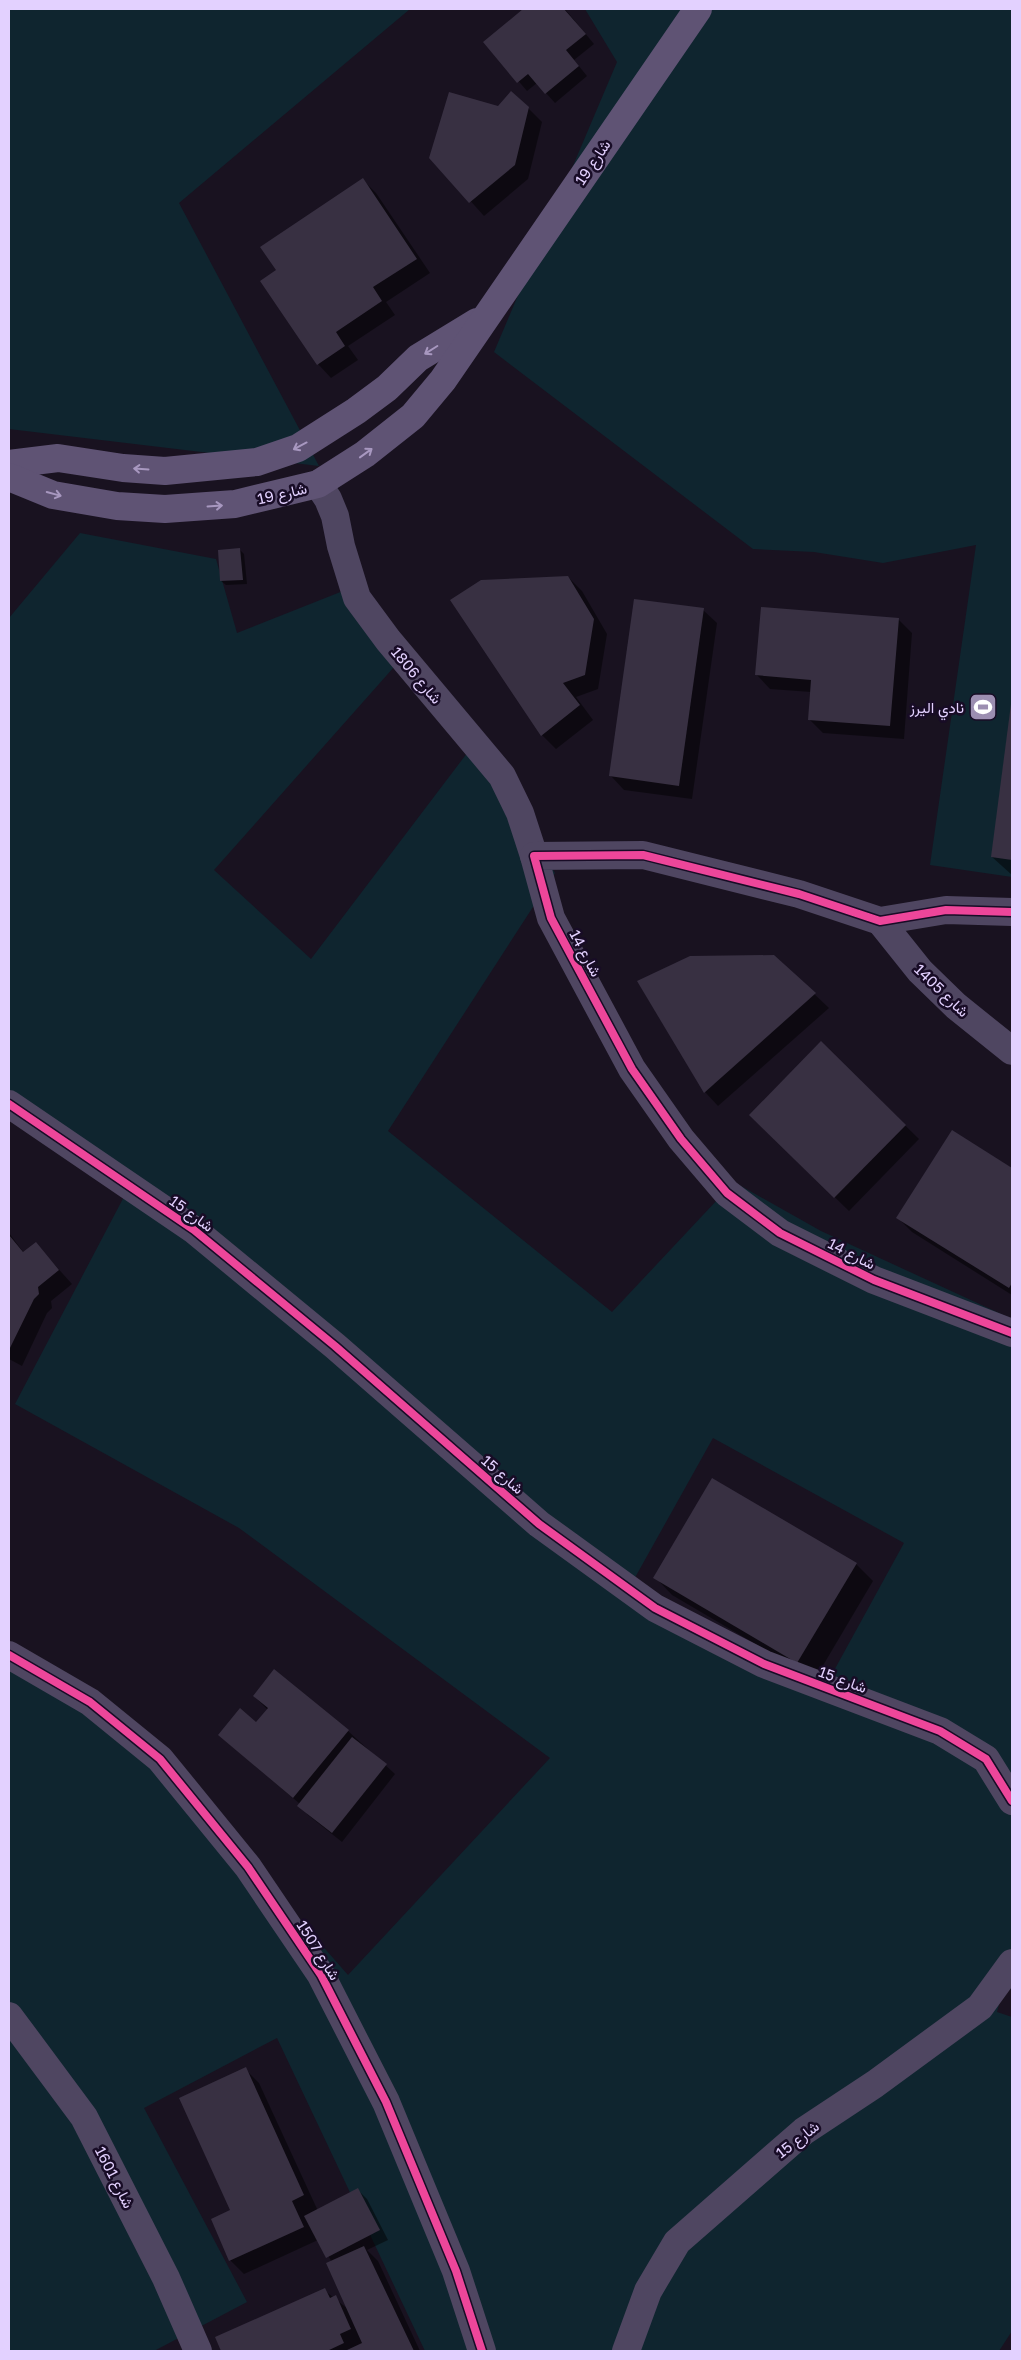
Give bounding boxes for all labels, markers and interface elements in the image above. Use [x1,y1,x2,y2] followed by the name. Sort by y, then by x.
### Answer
[570,136,616,190] street label: شارع 19
[424,346,438,356] one-way arrow
[293,441,308,451] one-way arrow
[359,448,373,458] one-way arrow
[134,465,150,474] one-way arrow
[255,479,309,510] street label: شارع 19
[46,490,62,499] one-way arrow
[207,501,223,510] one-way arrow
[386,643,446,709] street label: شارع 1806
[968,692,998,722] sports icon: نادي اليرز
[909,698,964,721] place label: نادي اليرز
[564,927,606,981] street label: شارع 14
[909,960,973,1022] street label: شارع 1405
[165,1191,218,1237] street label: شارع 15
[824,1234,879,1275] street label: شارع 14
[476,1451,528,1500] street label: شارع 15
[815,1662,870,1699] street label: شارع 15
[291,1917,345,1985] street label: شارع 1507
[772,2116,824,2164] street label: شارع 15
[89,2143,138,2212] street label: شارع 1601

